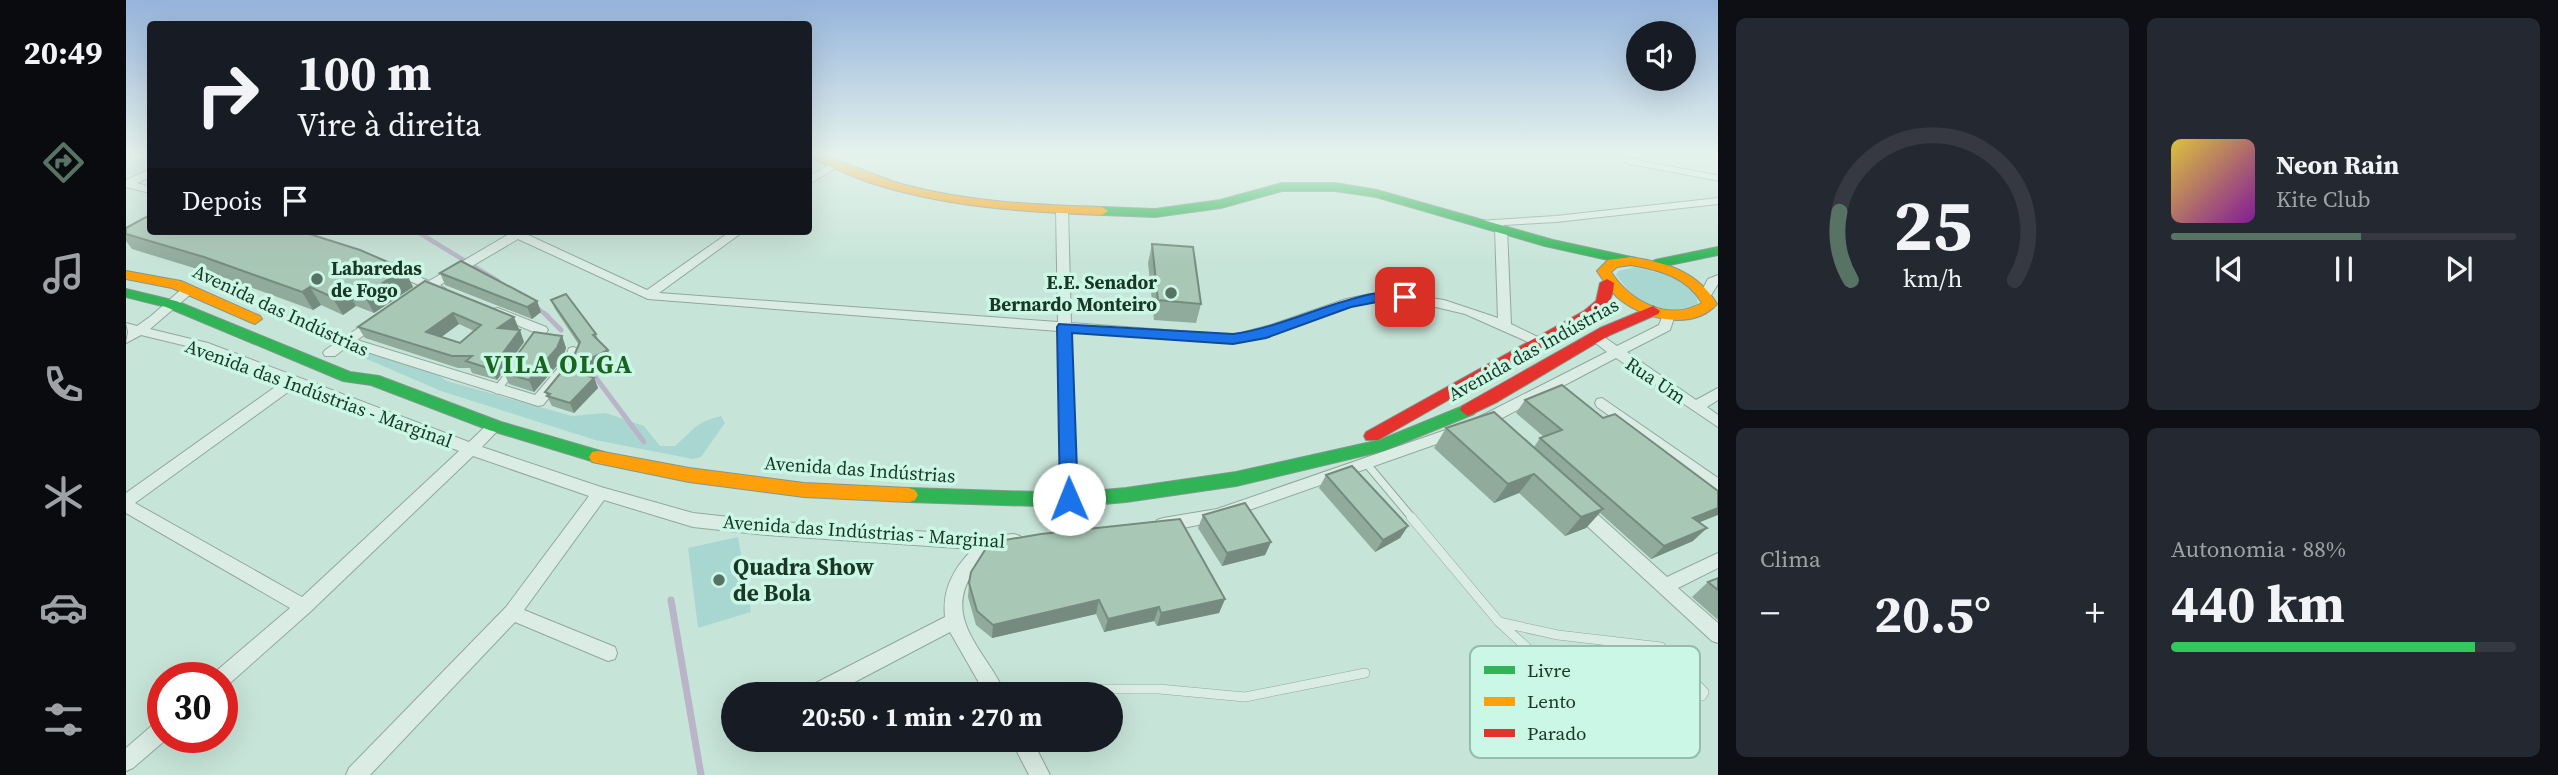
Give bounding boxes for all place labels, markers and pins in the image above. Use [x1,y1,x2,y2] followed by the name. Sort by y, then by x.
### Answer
[331,255,422,303] place label: Labaredas de Fogo
[1375,267,1435,327] pin
[989,269,1157,317] place label: E.E. Senador Bernardo Monteiro
[309,271,325,287] marker: Labaredas de Fogo
[1163,285,1179,301] marker: E.E. Senador Bernardo Monteiro
[733,551,875,609] place label: Quadra Show de Bola
[711,572,727,588] marker: Quadra Show de Bola

